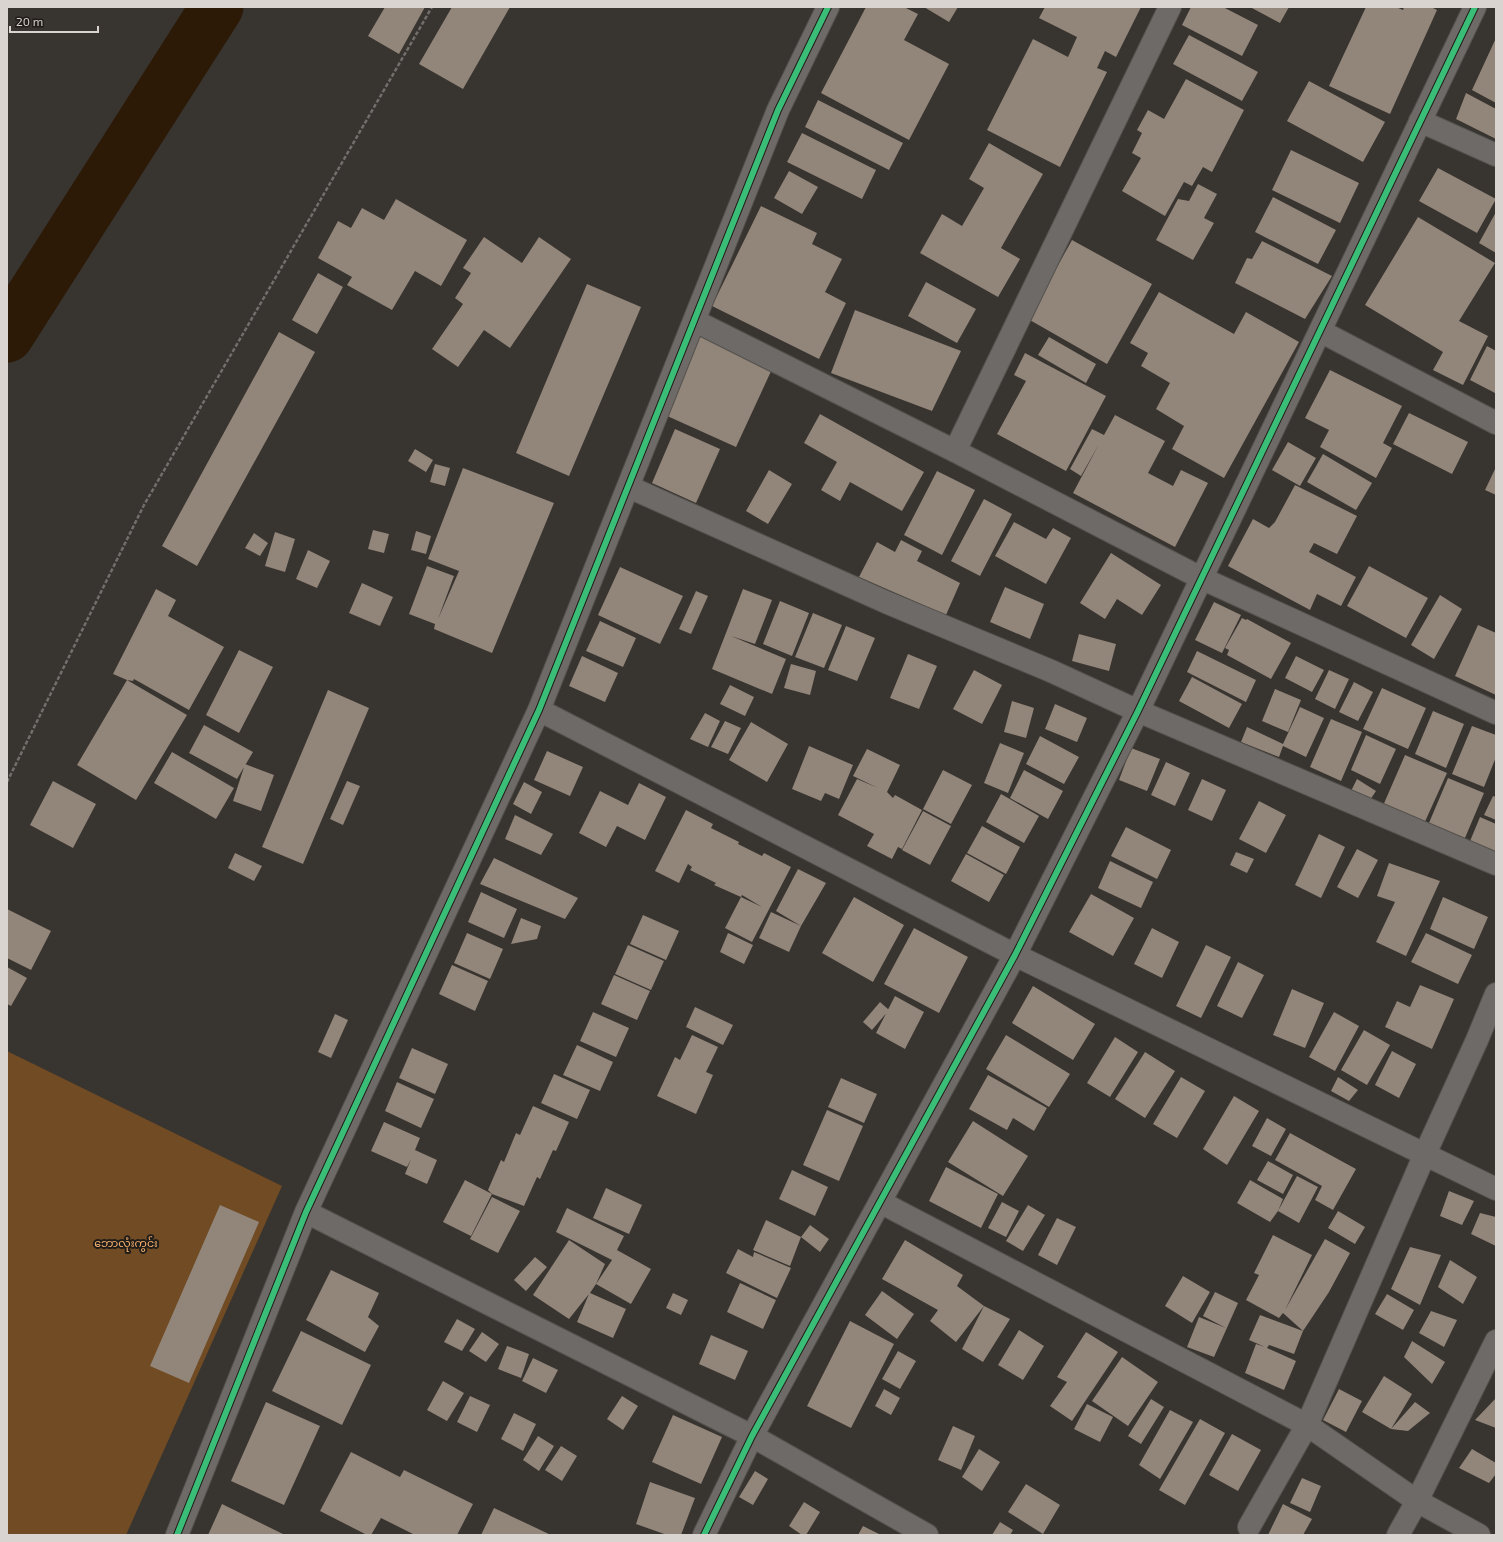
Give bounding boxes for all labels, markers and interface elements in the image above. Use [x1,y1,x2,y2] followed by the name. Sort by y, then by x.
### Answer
[10,8,98,34] scale bar
[16,14,43,28] text: 20 m
[94,1236,158,1252] park label: ဘောလုံးကွင်း

